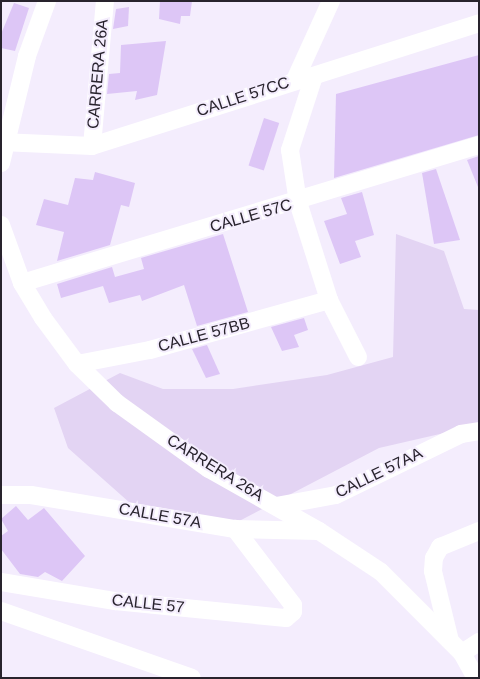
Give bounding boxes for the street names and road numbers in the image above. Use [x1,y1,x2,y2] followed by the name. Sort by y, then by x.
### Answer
[84,18,112,130] street label: CARRERA 26A
[194,73,292,121] street label: CALLE 57CC
[208,195,294,237] street label: CALLE 57C
[156,314,252,356] street label: CALLE 57BB
[163,430,267,506] street label: CARRERA 26A
[332,444,426,502] street label: CALLE 57AA
[117,499,203,533] street label: CALLE 57A
[111,591,185,617] street label: CALLE 57

